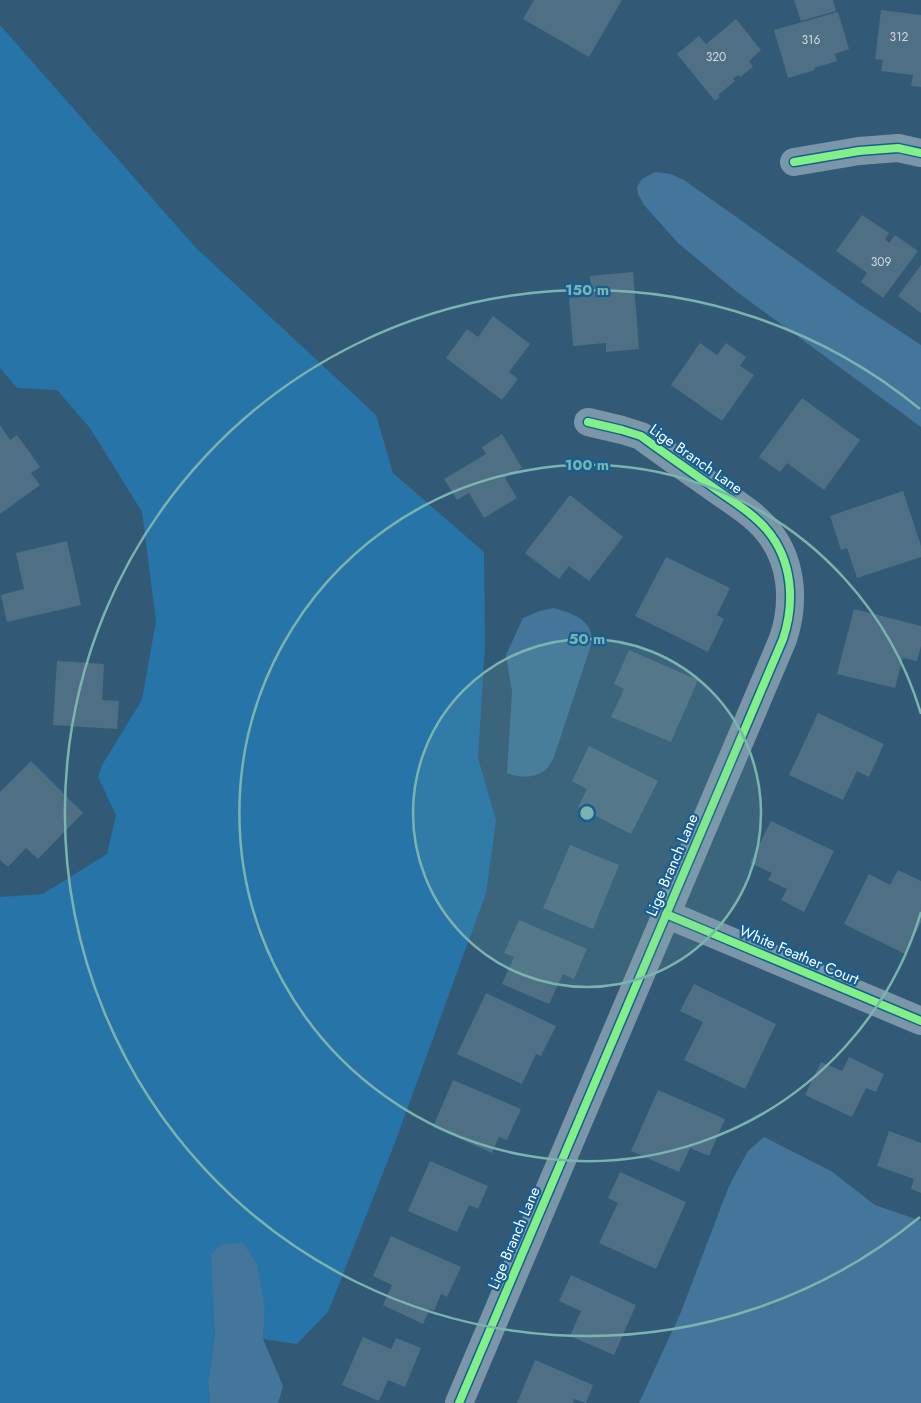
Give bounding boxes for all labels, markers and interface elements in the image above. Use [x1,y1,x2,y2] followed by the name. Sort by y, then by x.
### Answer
[890,28,909,46] house number: 312
[802,31,821,49] house number: 316
[706,48,726,66] house number: 320
[871,253,891,271] house number: 309
[565,279,609,301] text: 150 m
[645,419,747,499] street label: Lige Branch Lane
[565,454,609,476] text: 100 m
[569,628,605,650] text: 50 m
[578,804,596,822] centre of rings
[641,810,704,920] street label: Lige Branch Lane
[736,920,863,990] street label: White Feather Court
[483,1183,546,1293] street label: Lige Branch Lane

